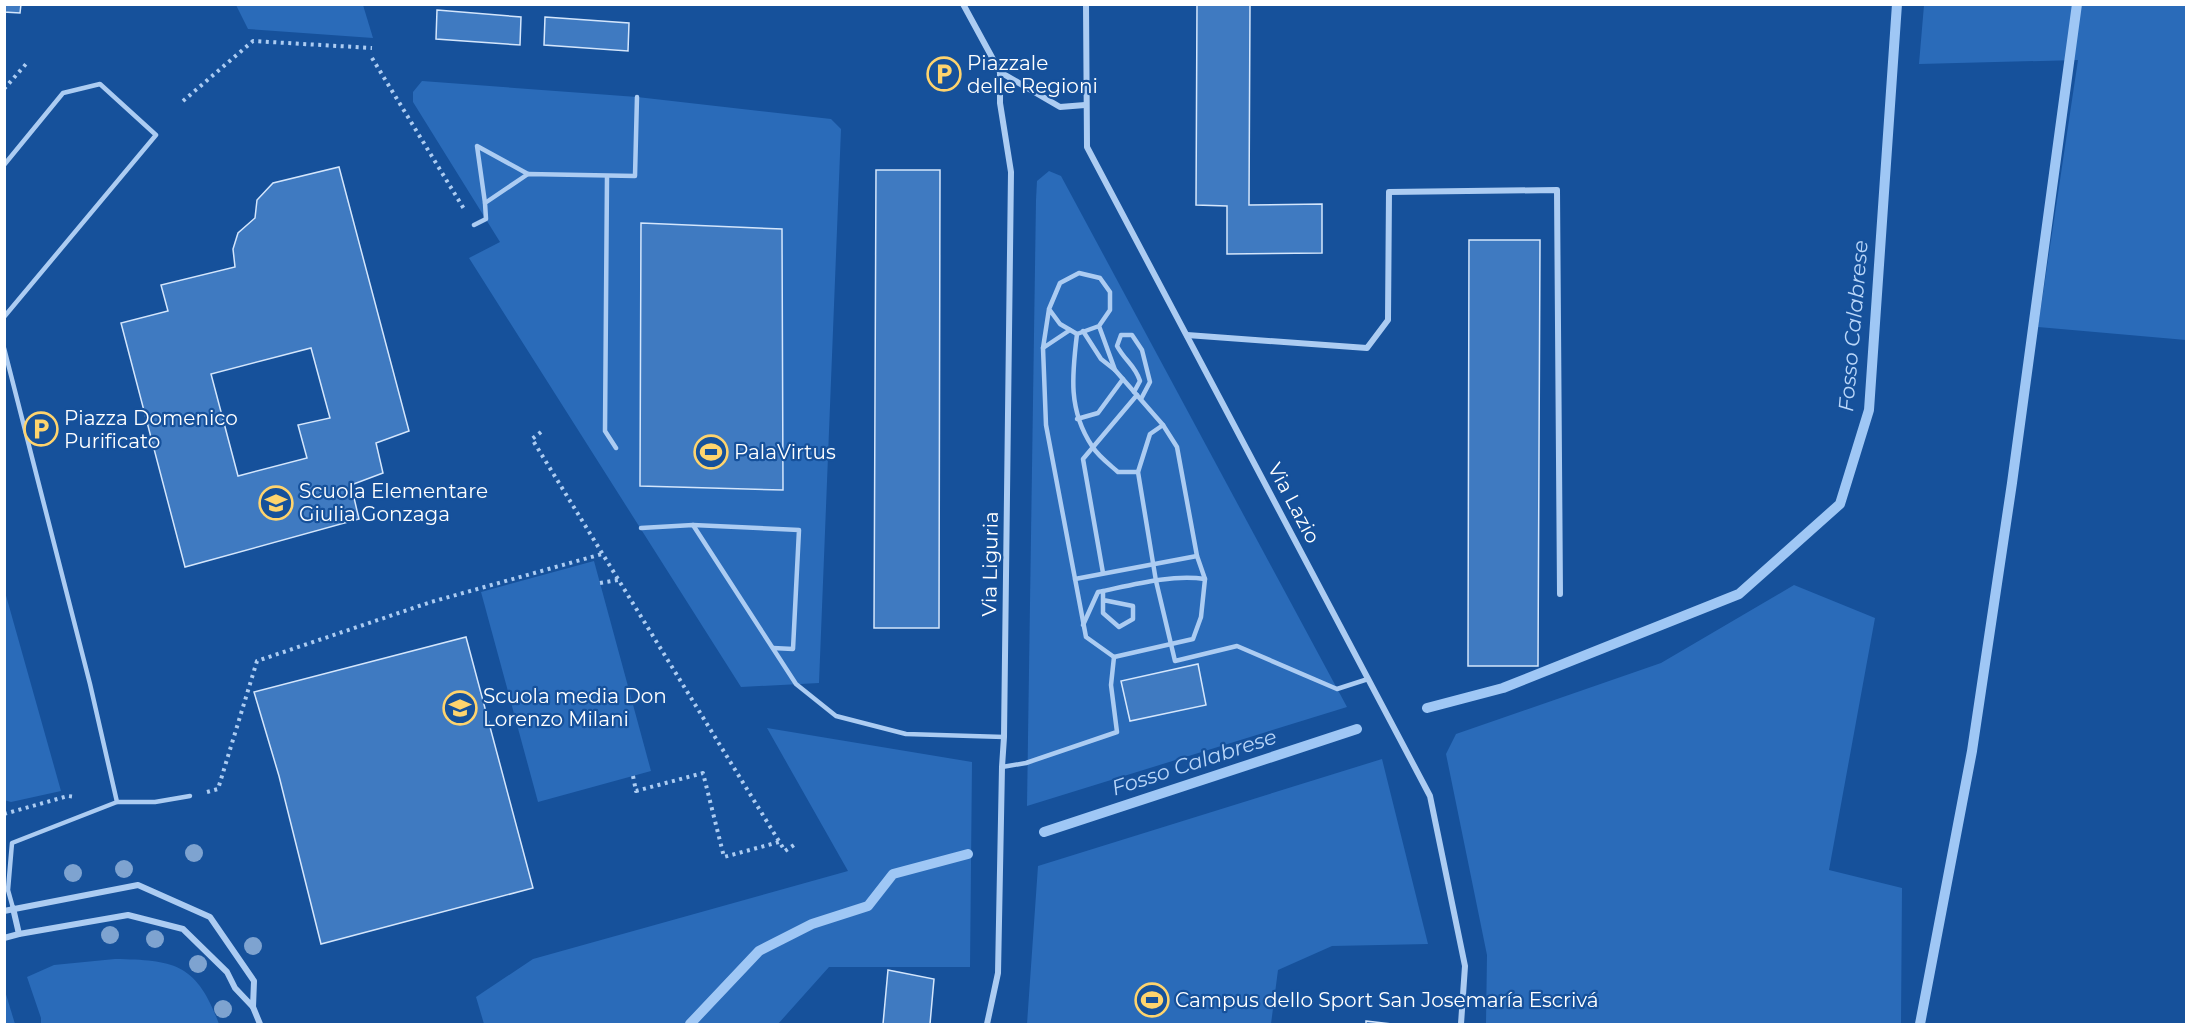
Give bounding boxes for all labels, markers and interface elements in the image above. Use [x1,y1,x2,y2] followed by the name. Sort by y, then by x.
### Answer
[967,51,1098,98] place label: Piazzale delle Regioni
[926,56,962,92] parking icon: Piazzale delle Regioni
[1833,239,1873,413] water label: Fosso Calabrese
[64,406,238,453] place label: Piazza Domenico Purificato
[23,411,59,447] parking icon: Piazza Domenico Purificato
[693,434,729,470] sports icon: PalaVirtus
[734,440,836,464] place label: PalaVirtus
[1263,459,1325,547] street label: Via Lazio
[299,479,488,526] place label: Scuola Elementare Giulia Gonzaga
[258,485,294,521] school or university icon: Scuola Elementare Giulia Gonzaga
[977,511,1003,617] street label: Via Liguria
[483,684,667,731] place label: Scuola media Don Lorenzo Milani
[442,690,478,726] school or university icon: Scuola media Don Lorenzo Milani
[1108,724,1280,800] water label: Fosso Calabrese
[1134,982,1170,1018] sports icon: Campus dello Sport San Josemaría Escrivá
[1175,988,1599,1012] place label: Campus dello Sport San Josemaría Escrivá

